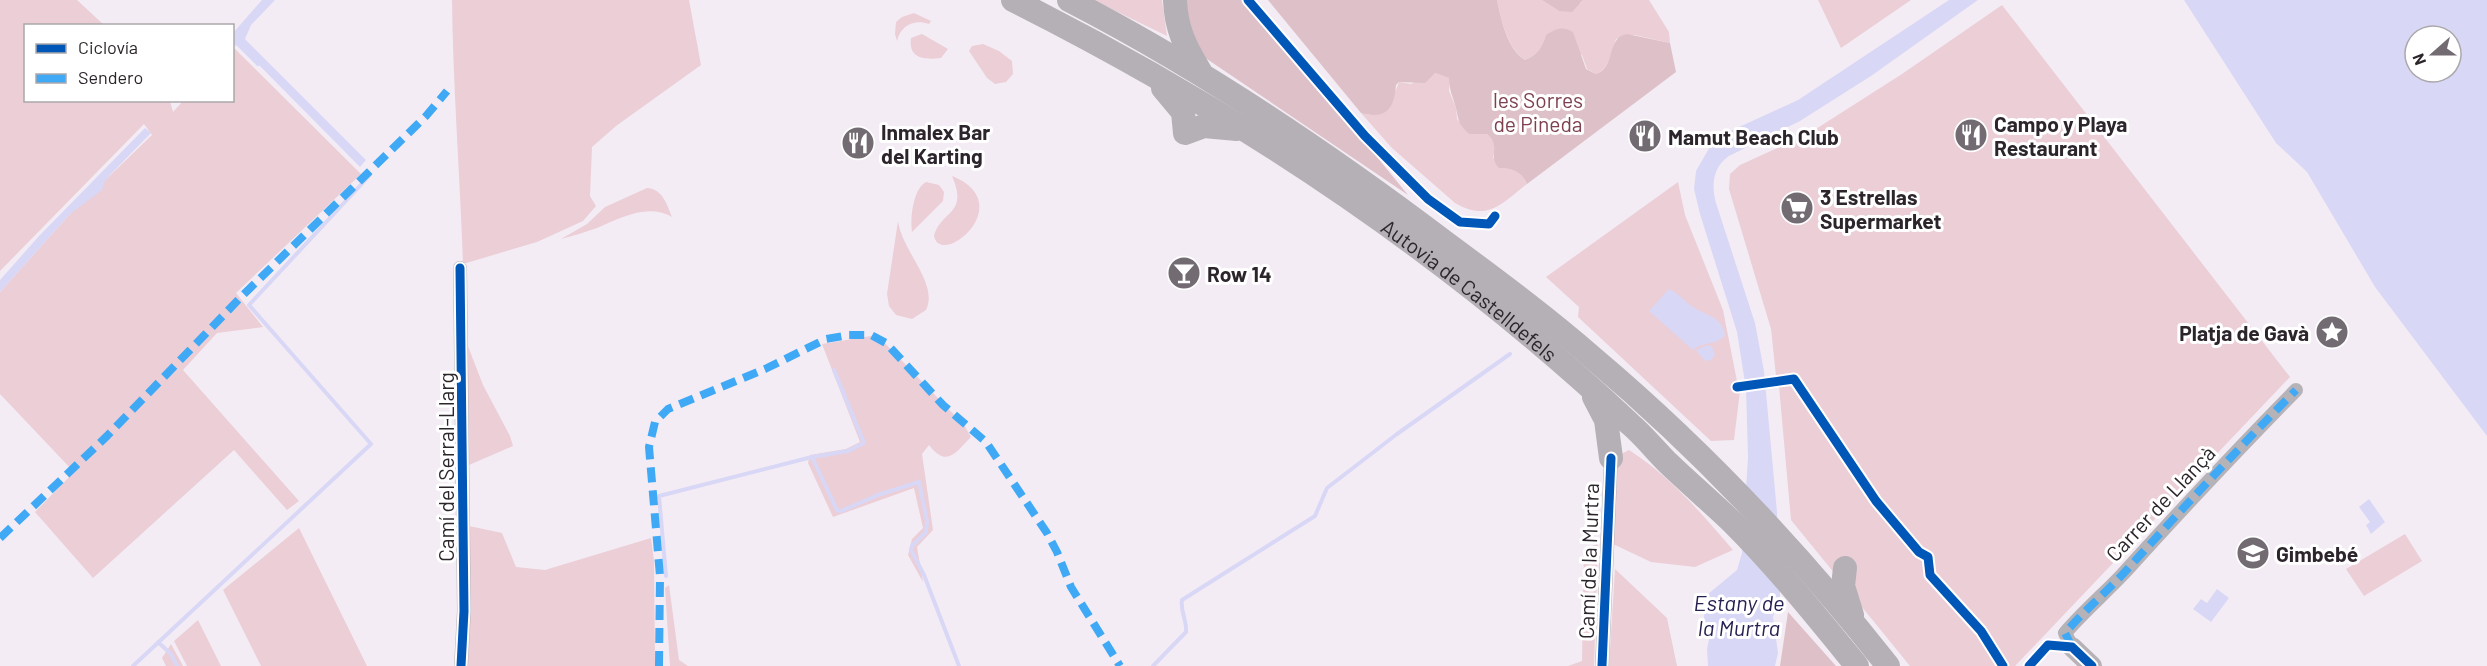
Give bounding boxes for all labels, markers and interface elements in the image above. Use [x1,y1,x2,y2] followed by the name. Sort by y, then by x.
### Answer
[24,24,234,102] legend
[2403,24,2463,84] north arrow
[78,36,138,58] text: Ciclovía
[2408,51,2429,68] text: N
[78,66,143,88] text: Sendero
[1493,87,1583,136] park label: les Sorres de Pineda
[1994,111,2127,160] place label: Campo y Playa Restaurant
[1953,117,1989,153] restaurant icon: Campo y Playa Restaurant
[1627,118,1663,154] restaurant icon: Mamut Beach Club
[881,119,990,168] place label: Inmalex Bar del Karting
[1668,124,1839,149] place label: Mamut Beach Club
[840,125,876,161] restaurant icon: Inmalex Bar del Karting
[1820,184,1941,233] place label: 3 Estrellas Supermarket
[1779,190,1815,226] supermarket icon: 3 Estrellas Supermarket
[1377,213,1563,366] street label: Autovia de Castelldefels
[1166,255,1202,291] bar icon: Row 14
[1207,261,1272,286] place label: Row 14
[2314,314,2350,350] place icon: Platja de Gavà
[2179,320,2309,345] place label: Platja de Gavà
[433,372,458,562] street label: Camí del Serral-Llarg
[2100,440,2220,566] street label: Carrer de Llançà
[1573,483,1603,639] street label: Camí de la Murtra
[2235,535,2271,571] school or university icon: Gimbebé
[2276,541,2358,566] place label: Gimbebé
[1694,589,1784,640] water label: Estany de la Murtra

